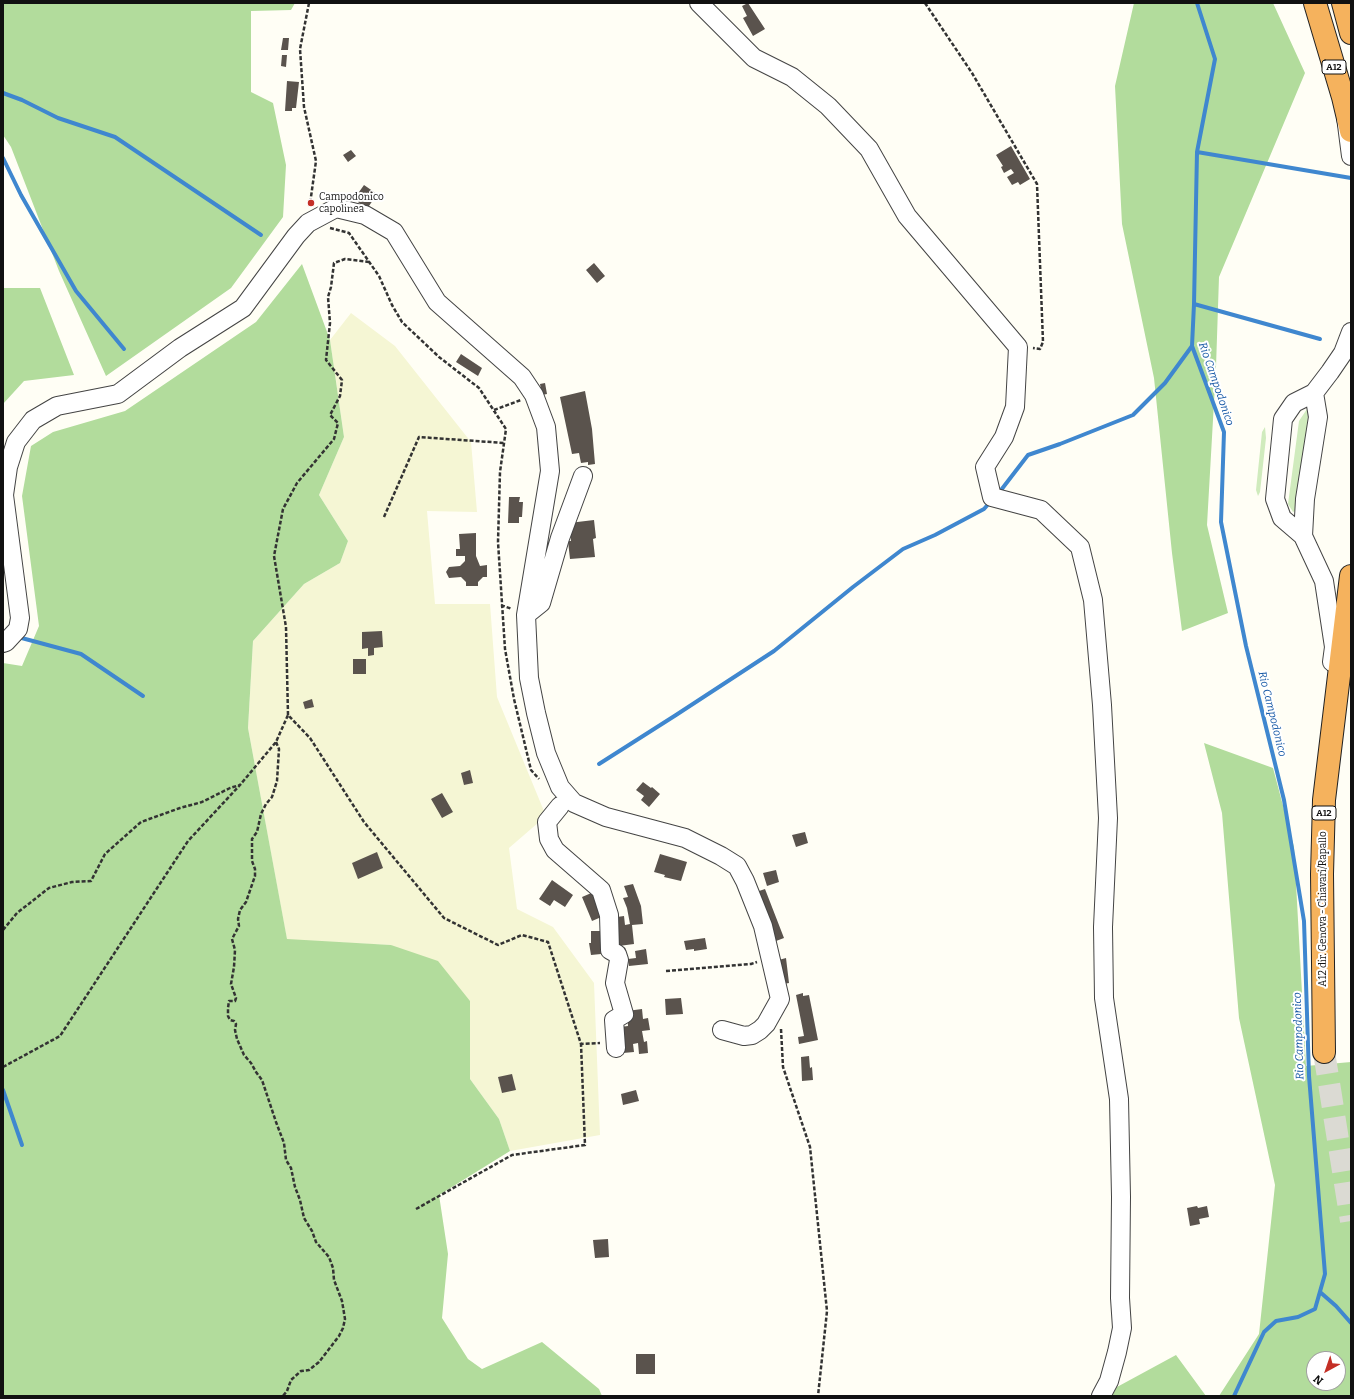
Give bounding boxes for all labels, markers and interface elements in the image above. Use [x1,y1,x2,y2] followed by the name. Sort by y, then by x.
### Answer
[1322,60,1346,74] road number: A12
[319,191,384,214] place label: Campodonico capolinea
[306,198,316,208] marker: Campodonico capolinea
[1196,341,1236,427] water label: Rio Campodonico
[1255,670,1289,758] water label: Rio Campodonico
[1312,806,1336,820] road number: A12
[1317,831,1329,987] street label: A12 dir. Genova - Chiavari/Rapallo
[1291,992,1307,1080] water label: Rio Campodonico
[1306,1351,1346,1391] north arrow
[1311,1372,1326,1388] text: N

